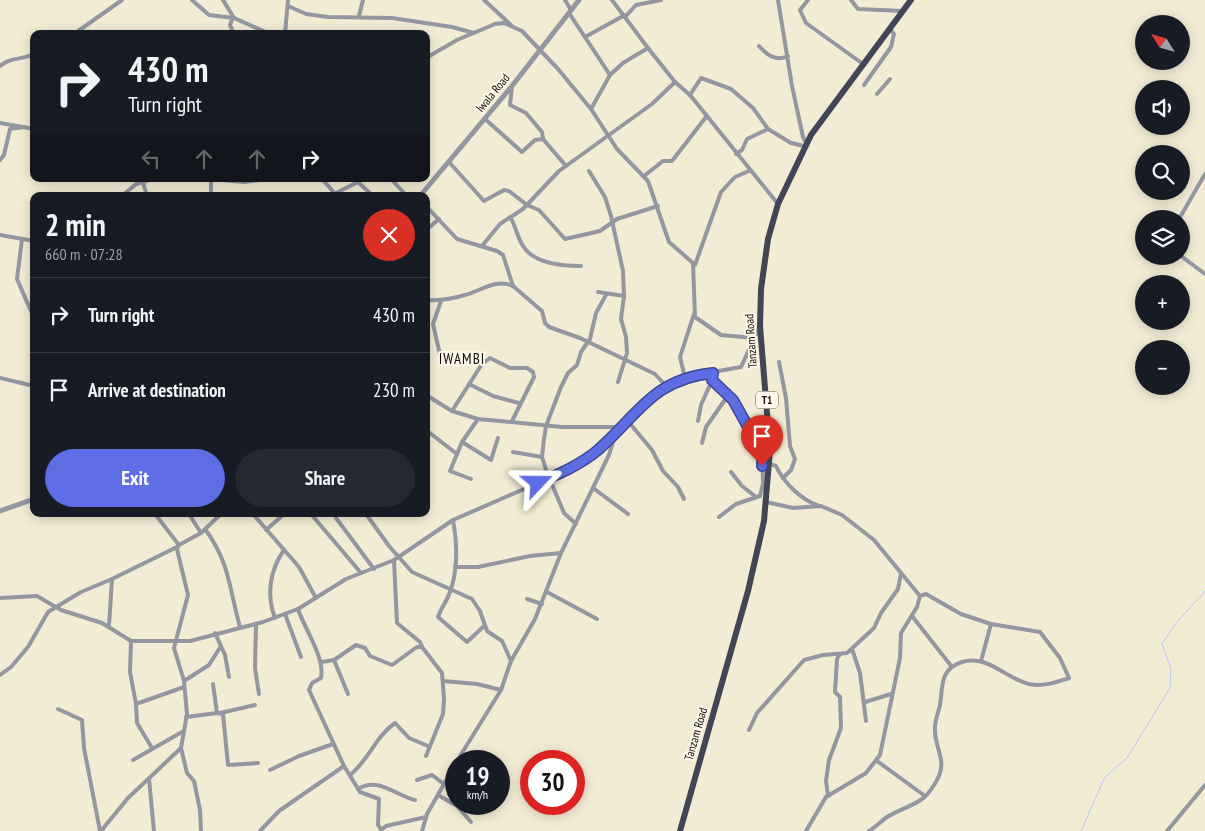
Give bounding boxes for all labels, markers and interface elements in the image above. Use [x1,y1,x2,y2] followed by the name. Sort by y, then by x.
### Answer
[1135,15,1190,70] north arrow
[1135,15,1190,395] map controls
[128,46,209,92] text: 430 m
[45,50,110,115] icon: right
[473,70,513,115] street label: Iwala Road
[1135,80,1190,135] button: sound
[128,90,202,118] text: Turn right
[137,145,165,173] icon: left
[190,145,218,173] icon: ahead
[243,145,271,173] icon: ahead
[296,145,324,173] icon: right
[1135,145,1190,200] button: search
[45,205,106,244] text: 2 min
[363,209,415,261] button: close
[1135,210,1190,265] button: layers
[45,244,123,264] text: 660 m · 07:28
[1135,275,1190,330] button: +
[45,301,73,329] icon: right
[88,303,154,327] text: Turn right
[373,303,415,327] text: 430 m
[741,313,760,369] street label: Tanzam Road
[1135,340,1190,395] button: −
[439,349,485,368] district label: IWAMBI
[45,376,73,404] icon: arrive
[88,378,226,402] text: Arrive at destination
[373,378,415,402] text: 230 m
[756,392,778,408] road number: T1
[741,415,783,466] pin
[748,422,776,450] icon: arrive
[45,449,225,507] button: Exit
[235,449,415,507] button: Share
[511,456,563,508] position arrow
[681,706,710,762] street label: Tanzam Road
[520,750,585,815] speed limit sign: 30
[466,760,489,792] text: 19
[467,787,488,802] text: km/h

